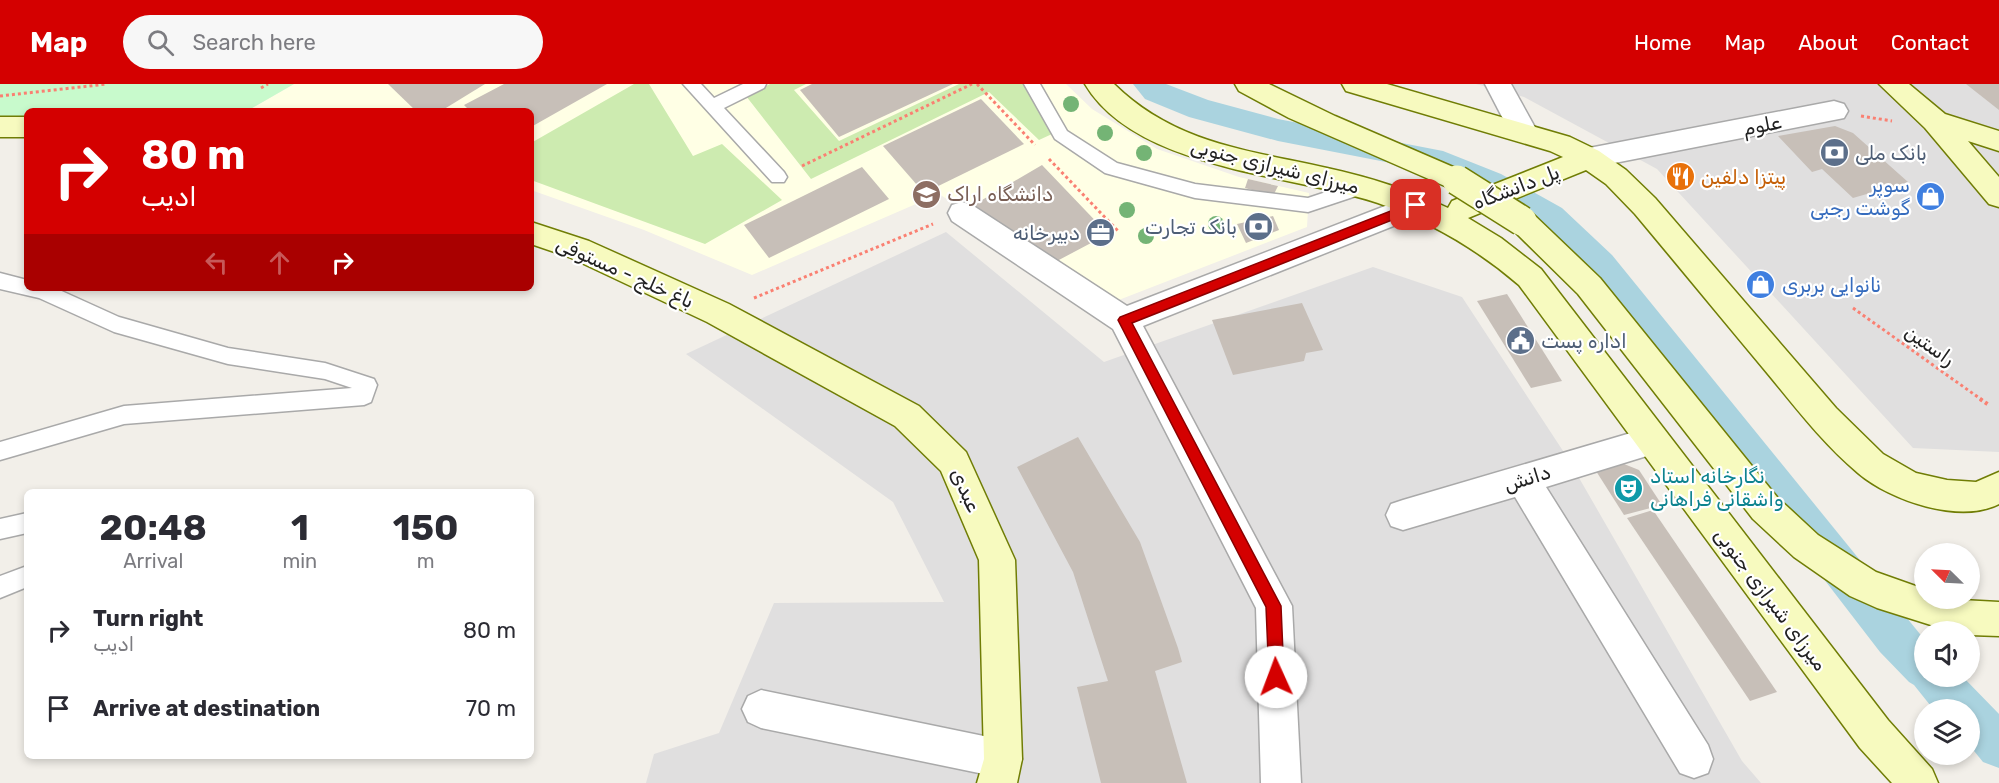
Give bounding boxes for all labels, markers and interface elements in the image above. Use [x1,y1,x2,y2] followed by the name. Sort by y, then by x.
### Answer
[123,15,543,69] search box
[30,26,87,59] text: Map
[144,26,177,59] icon: search
[192,29,316,56] text: Search here
[1634,30,1691,55] text: Home
[1724,30,1765,55] text: Map
[1798,30,1858,55] text: About
[1891,30,1969,55] text: Contact
[1741,109,1784,142] street label: علوم
[141,130,245,180] text: 80 m
[42,132,120,210] icon: right
[1188,133,1362,199] street label: میرزای شیرازی جنوبی
[1818,137,1850,169] bank icon: بانک ملی
[1855,141,1927,165] place label: بانک ملی
[1469,160,1563,216] street label: پل دانشگاه
[1664,161,1696,193] restaurant icon: پیتزا دلفین
[1701,165,1786,191] place label: پیتزا دلفین
[1810,173,1910,220] place label: سوپر گوشت رجبی
[910,178,942,210] school or university icon: دانشگاه اراک
[1390,179,1441,230] pin
[141,181,197,213] text: ادیب
[1915,181,1947,213] shop icon: سوپر گوشت رجبی
[947,182,1053,206] place label: دانشگاه اراک
[1399,188,1432,221] icon: arrive
[1242,211,1274,243] bank icon: بانک تجارت
[1145,215,1237,239] place label: بانک تجارت
[1085,217,1117,249] office icon: دبیرخانه
[1013,221,1080,245] place label: دبیرخانه
[552,231,698,315] street label: باغ خلج - مستوفی
[200,246,233,279] icon: left
[263,246,296,279] icon: ahead
[326,246,359,279] icon: right
[1745,269,1777,301] shop icon: نانوایی بربری
[1782,273,1881,297] place label: نانوایی بربری
[1900,319,1960,371] street label: راستین
[1504,325,1536,357] public building icon: اداره پست
[1541,329,1627,355] place label: اداره پست
[1501,460,1553,496] street label: دانش
[946,464,986,516] street label: عبدی
[1650,464,1784,511] place label: نگارخانه استاد واشقانی فراهانی
[1613,472,1645,504] theatre icon: نگارخانه استاد واشقانی فراهانی
[100,506,207,549] text: 20:48
[291,506,309,549] text: 1
[393,506,458,549] text: 150
[1709,523,1833,675] street label: میرزای شیرازی جنوبی
[1914,543,1980,609] north arrow
[1914,543,1980,765] map controls
[123,549,183,573] text: Arrival
[282,549,317,573] text: min
[417,549,435,573] text: m
[93,605,203,632] text: Turn right
[42,614,75,647] icon: right
[463,617,516,644] text: 80 m
[1914,621,1980,687] button: sound
[93,632,134,656] text: ادیب
[1244,645,1308,709] position arrow
[42,692,75,725] icon: arrive
[93,695,320,722] text: Arrive at destination
[466,695,516,722] text: 70 m
[1914,699,1980,765] button: layers

